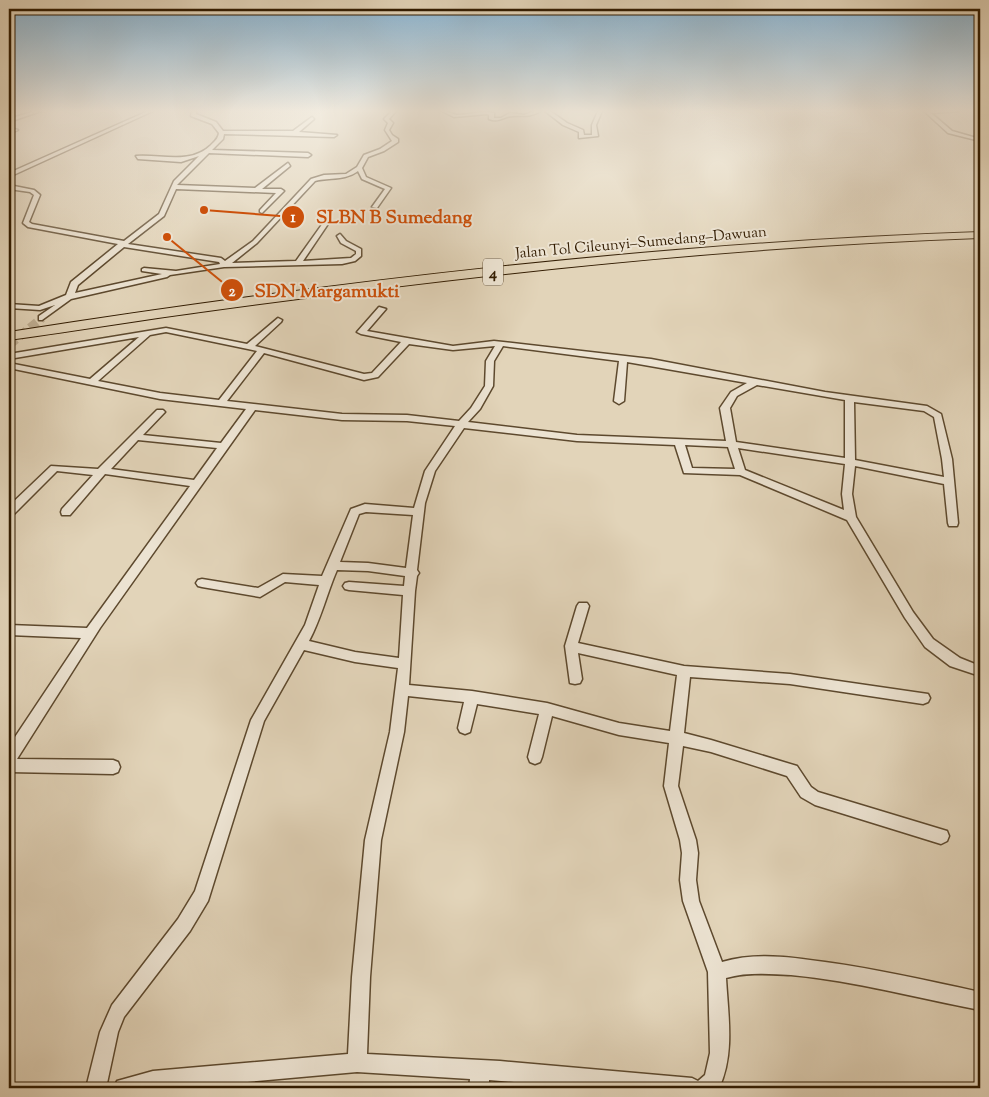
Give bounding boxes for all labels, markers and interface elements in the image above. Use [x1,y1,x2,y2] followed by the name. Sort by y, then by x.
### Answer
[281,200,482,234] callout: SLBN B Sumedang
[316,205,473,232] text: SLBN B Sumedang
[290,208,296,229] text: 1
[513,222,768,265] street label: Jalan Tol Cileunyi–Sumedang–Dawuan
[483,258,503,286] road number: 4
[219,273,409,307] callout: SDN Margamukti
[255,279,400,306] text: SDN Margamukti
[228,282,236,303] text: 2

